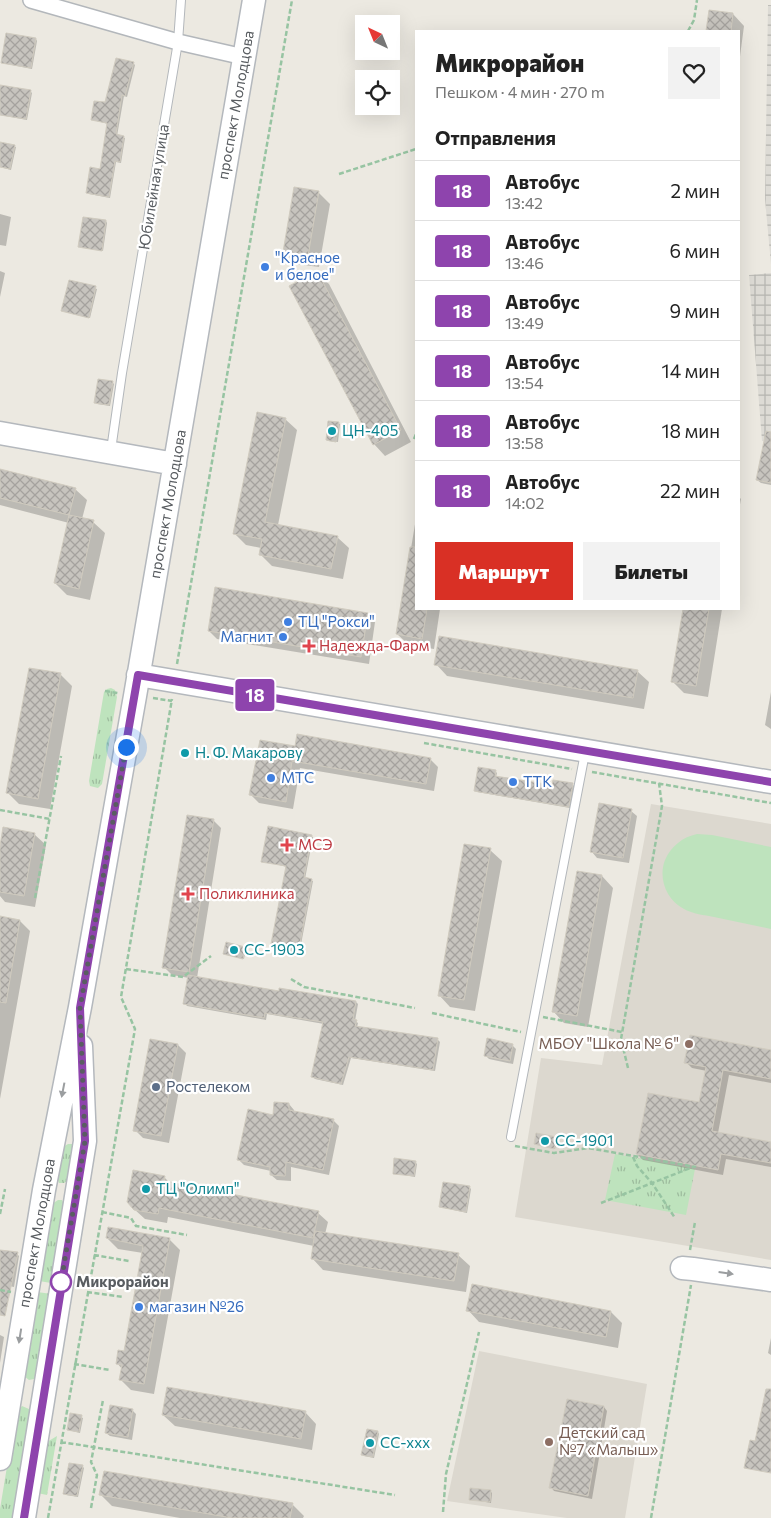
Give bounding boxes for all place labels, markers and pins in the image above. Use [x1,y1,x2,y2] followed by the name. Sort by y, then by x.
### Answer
[275,248,340,283] place label: "Красное и белое"
[259,261,271,273] marker: "Красное и белое"
[342,421,398,439] place label: ЦН-405
[326,425,338,437] marker: ЦН-405
[298,612,375,630] place label: ТЦ "Рокси"
[282,616,294,628] marker: ТЦ "Рокси"
[220,627,273,645] place label: Магнит
[277,631,289,643] marker: Магнит
[319,636,430,654] place label: Надежда-Фарм
[303,640,315,652] marker: Надежда-Фарм
[195,743,303,761] place label: Н. Ф. Макарову
[179,747,191,759] marker: Н. Ф. Макарову
[281,768,314,786] place label: МТС
[265,772,277,784] marker: МТС
[523,772,552,790] place label: ТТК
[507,776,519,788] marker: ТТК
[298,835,333,853] place label: МСЭ
[280,838,294,852] marker: МСЭ
[199,884,295,902] place label: Поликлиника
[181,887,195,901] marker: Поликлиника
[244,940,304,958] place label: СС-1903
[228,944,240,956] marker: СС-1903
[538,1034,679,1052] place label: МБОУ "Школа № 6"
[683,1038,695,1050] marker: МБОУ "Школа № 6"
[166,1077,250,1095] place label: Ростелеком
[150,1081,162,1093] marker: Ростелеком
[555,1131,613,1149] place label: СС-1901
[539,1135,551,1147] marker: СС-1901
[156,1179,240,1197] place label: ТЦ "Олимп"
[140,1183,152,1195] marker: ТЦ "Олимп"
[50,1271,72,1293] marker: Микрорайон
[76,1272,169,1290] place label: Микрорайон
[149,1297,244,1315] place label: магазин №26
[133,1301,145,1313] marker: магазин №26
[559,1423,659,1458] place label: Детский сад №7 «Малыш»
[380,1433,430,1451] place label: СС-ххх
[543,1436,555,1448] marker: Детский сад №7 «Малыш»
[364,1437,376,1449] marker: СС-ххх

